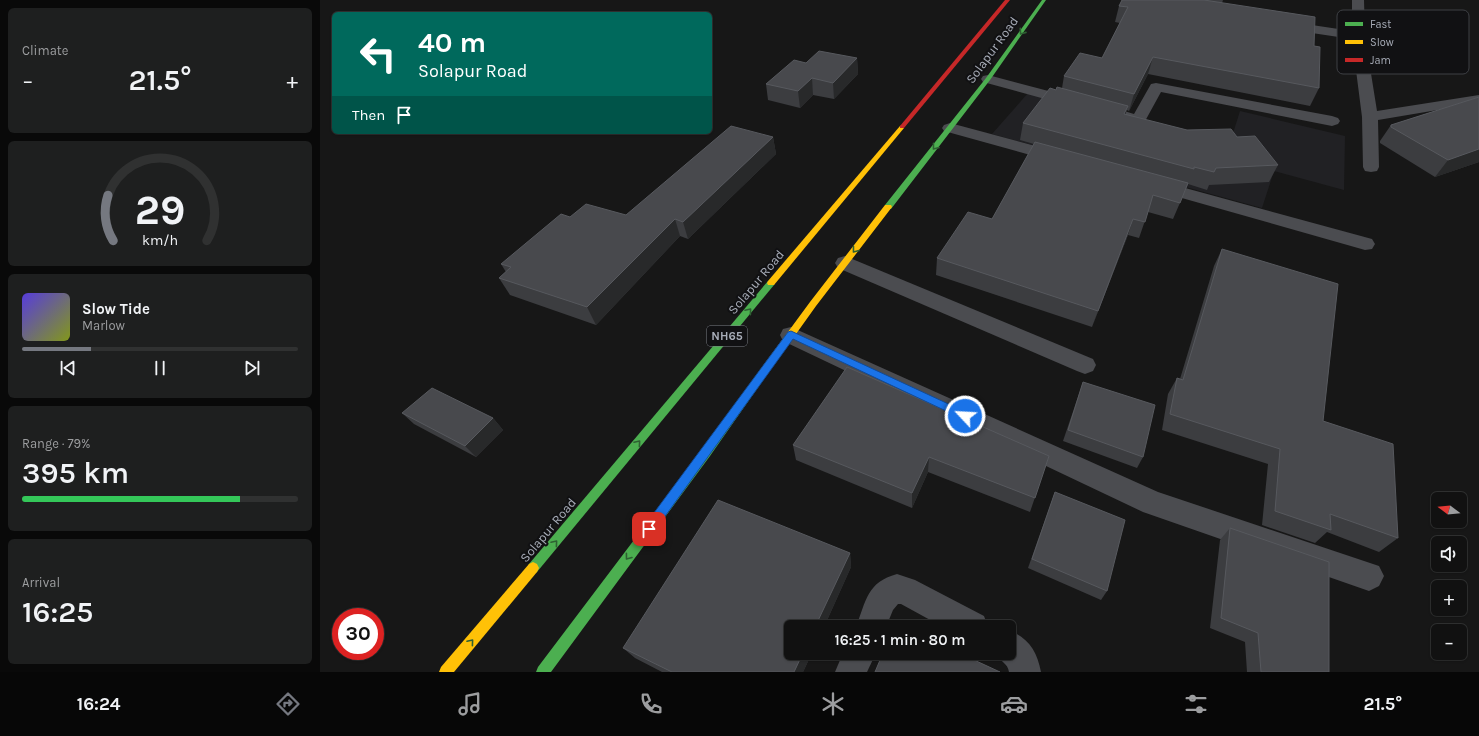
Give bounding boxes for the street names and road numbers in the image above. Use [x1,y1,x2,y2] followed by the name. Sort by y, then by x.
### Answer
[963,14,1021,86] street label: Solapur Road
[725,247,787,317] street label: Solapur Road
[707,326,747,346] road number: NH65
[517,495,579,565] street label: Solapur Road

